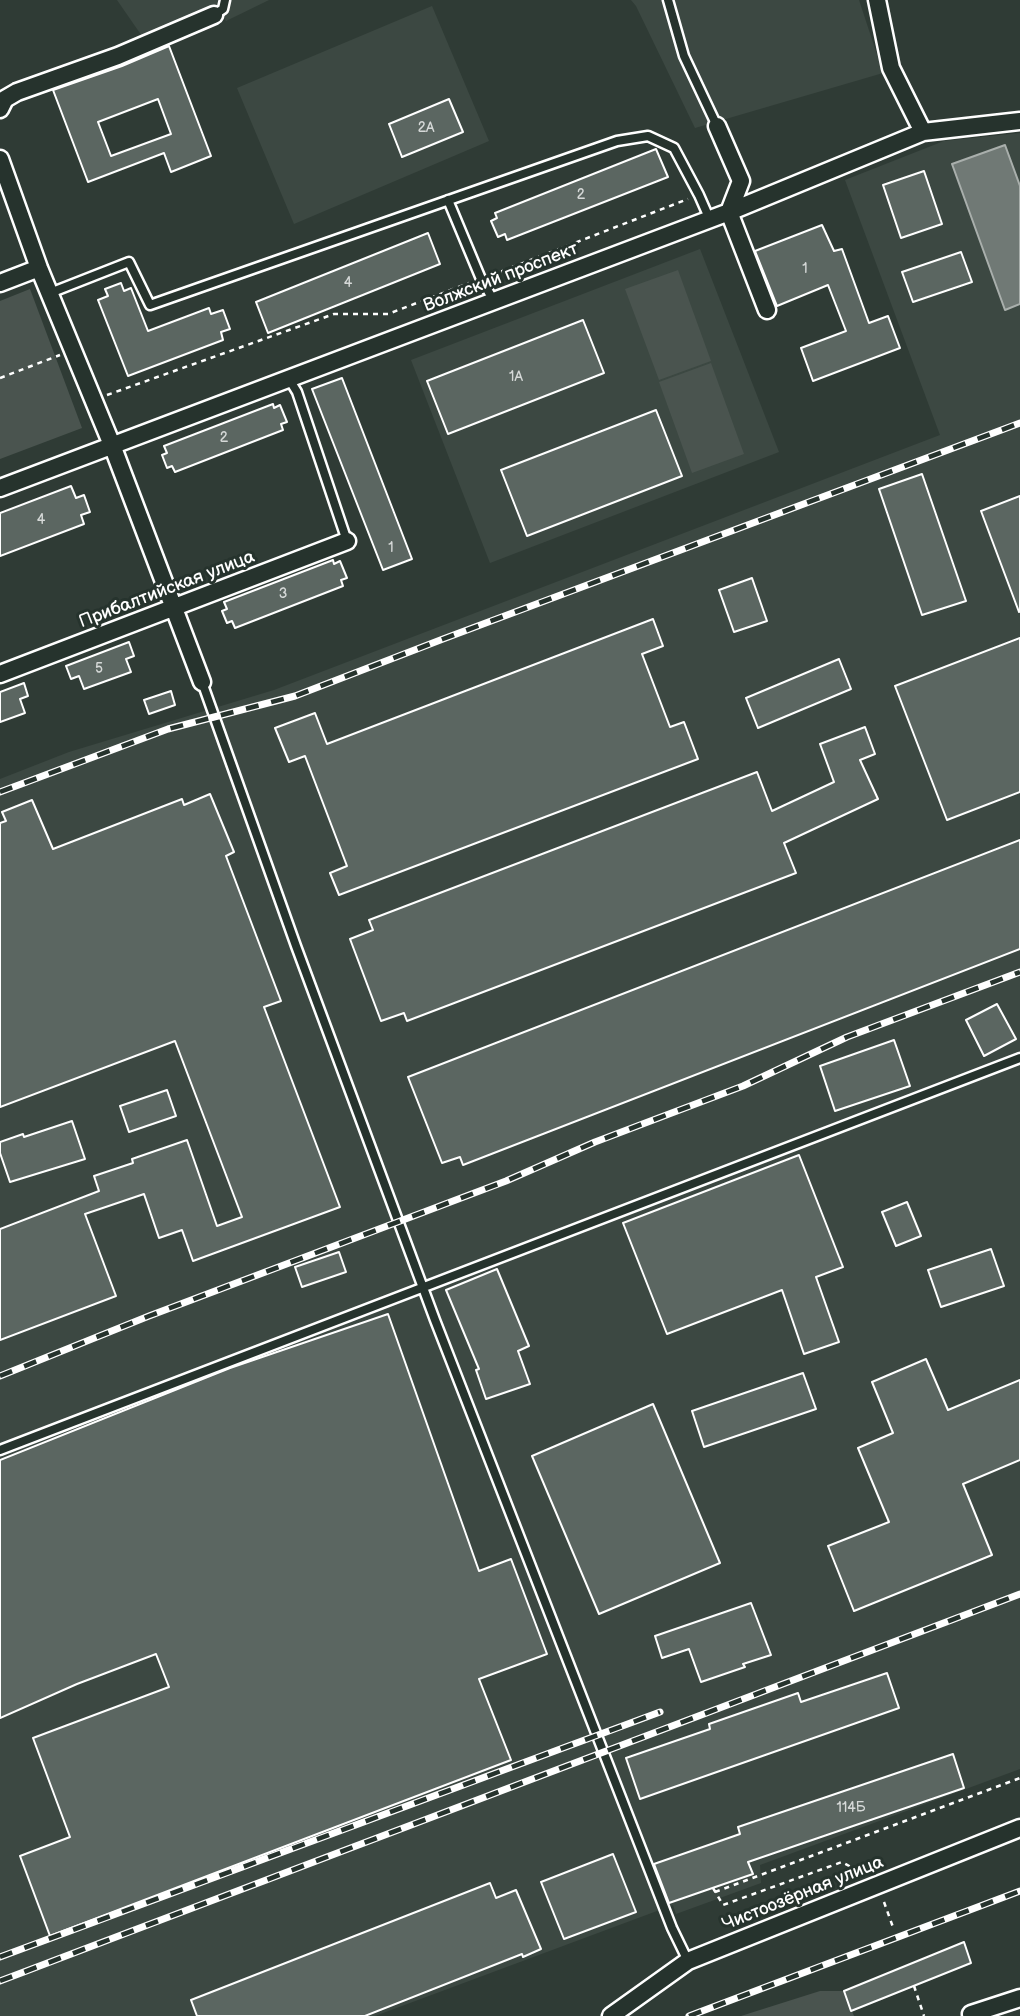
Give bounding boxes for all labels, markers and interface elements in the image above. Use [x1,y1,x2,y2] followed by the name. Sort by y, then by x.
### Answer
[418,120,434,136] house number: 2А
[577,187,585,203] house number: 2
[421,239,581,317] street label: Волжский проспект
[802,261,808,277] house number: 1
[344,275,352,291] house number: 4
[509,369,523,385] house number: 1А
[220,430,228,446] house number: 2
[37,512,45,528] house number: 4
[388,540,394,556] house number: 1
[76,546,258,634] street label: Прибалтийская улица
[279,586,287,602] house number: 3
[95,661,103,677] house number: 5
[836,1800,866,1816] house number: 114Б
[719,1852,887,1936] street label: Чистоозёрная улица

